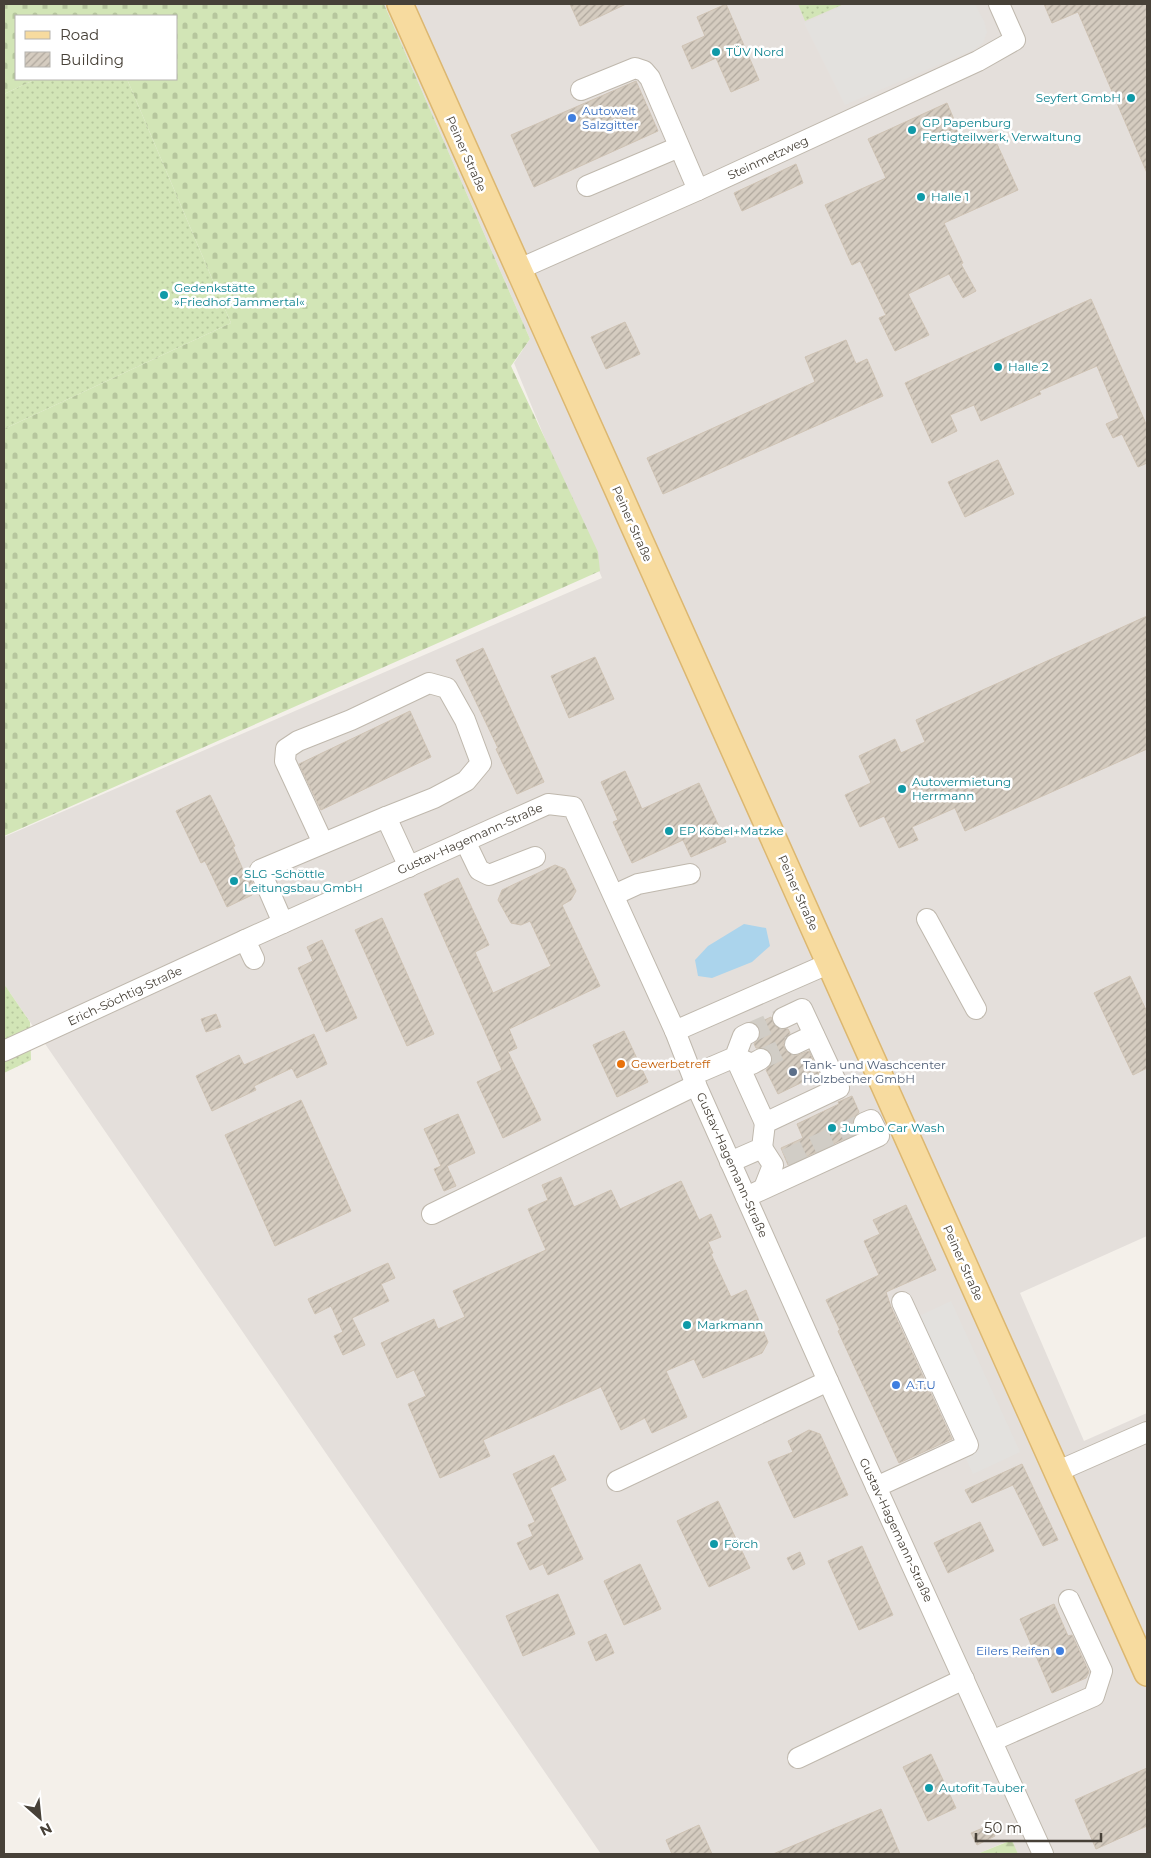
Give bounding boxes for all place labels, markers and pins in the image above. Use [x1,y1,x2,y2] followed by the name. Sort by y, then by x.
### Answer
[726,44,784,59] place label: TÜV Nord
[710,46,722,58] marker: TÜV Nord
[1036,90,1121,105] place label: Seyfert GmbH
[1125,92,1137,104] marker: Seyfert GmbH
[582,103,639,132] place label: Autowelt Salzgitter
[566,112,578,124] marker: Autowelt Salzgitter
[922,115,1081,144] place label: GP Papenburg Fertigteilwerk, Verwaltung
[906,124,918,136] marker: GP Papenburg Fertigteilwerk, Verwaltung
[931,189,969,204] place label: Halle 1
[915,191,927,203] marker: Halle 1
[174,280,305,309] place label: Gedenkstätte »Friedhof Jammertal«
[158,289,170,301] marker: Gedenkstätte »Friedhof Jammertal«
[1008,359,1049,374] place label: Halle 2
[992,361,1004,373] marker: Halle 2
[912,774,1011,803] place label: Autovermietung Herrmann
[896,783,908,795] marker: Autovermietung Herrmann
[679,823,784,838] place label: EP Köbel+Matzke
[663,825,675,837] marker: EP Köbel+Matzke
[244,866,363,895] place label: SLG -Schöttle Leitungsbau GmbH
[228,875,240,887] marker: SLG -Schöttle Leitungsbau GmbH
[631,1056,711,1071] place label: Gewerbetreff
[803,1057,946,1086] place label: Tank- und Waschcenter Holzbecher GmbH
[615,1058,627,1070] marker: Gewerbetreff
[787,1066,799,1078] marker: Tank- und Waschcenter Holzbecher GmbH
[841,1120,945,1135] place label: Jumbo Car Wash
[826,1122,838,1134] marker: Jumbo Car Wash
[697,1317,763,1332] place label: Markmann
[681,1319,693,1331] marker: Markmann
[906,1377,936,1392] place label: A.T.U
[890,1379,902,1391] marker: A.T.U
[724,1536,758,1551] place label: Förch
[708,1538,720,1550] marker: Förch
[976,1643,1050,1658] place label: Eilers Reifen
[1054,1645,1066,1657] marker: Eilers Reifen
[939,1780,1025,1795] place label: Autofit Tauber
[923,1782,935,1794] marker: Autofit Tauber

